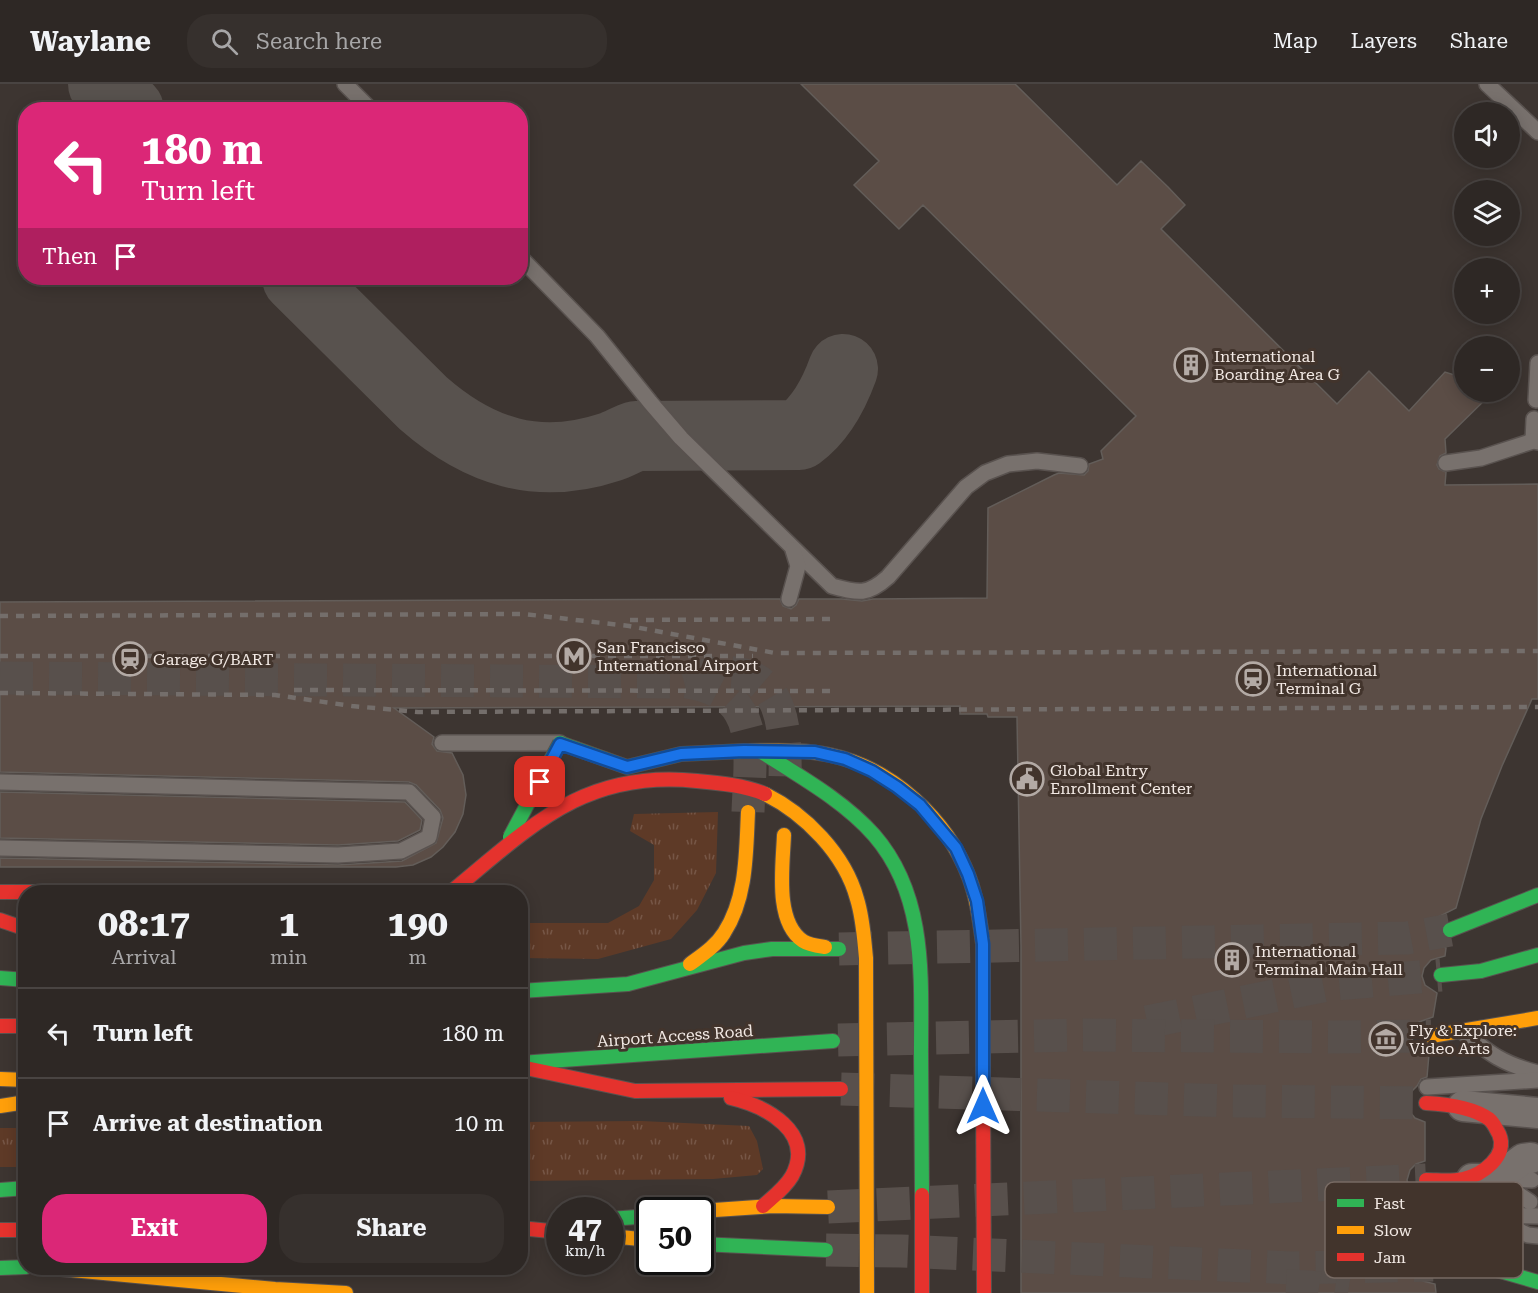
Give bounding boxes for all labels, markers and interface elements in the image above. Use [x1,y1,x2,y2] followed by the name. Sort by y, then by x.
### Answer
[187,14,607,68] search box
[30,25,151,58] text: Waylane
[208,25,241,58] icon: search
[256,29,382,54] text: Search here
[1273,29,1318,53] text: Map
[1351,29,1417,53] text: Layers
[1450,29,1508,53] text: Share
[1454,102,1520,402] map controls
[1454,102,1520,168] button: sound
[141,125,263,174] text: 180 m
[42,126,120,204] icon: left
[141,175,255,207] text: Turn left
[1454,180,1520,246] button: layers
[109,240,142,273] icon: arrive
[42,244,97,269] text: Then
[1454,258,1520,324] button: +
[1454,336,1520,402] button: −
[1173,347,1209,383] building icon: International Boarding Area G
[1214,347,1340,384] place label: International Boarding Area G
[556,638,592,674] metro station icon: San Francisco International Airport
[597,638,758,675] place label: San Francisco International Airport
[112,641,148,677] station icon: Garage G/BART
[153,650,274,669] place label: Garage G/BART
[1235,661,1271,697] station icon: International Terminal G
[1276,661,1377,698] place label: International Terminal G
[514,756,565,807] pin
[1009,761,1045,797] public building icon: Global Entry Enrollment Center
[1050,761,1193,798] place label: Global Entry Enrollment Center
[523,765,556,798] icon: arrive
[98,903,190,945] text: 08:17
[279,903,299,945] text: 1
[388,903,448,945] text: 190
[1214,942,1250,978] building icon: International Terminal Main Hall
[1255,942,1403,979] place label: International Terminal Main Hall
[111,945,176,969] text: Arrival
[270,945,307,969] text: min
[409,945,427,969] text: m
[42,1017,75,1050] icon: left
[93,1021,193,1046] text: Turn left
[441,1021,504,1046] text: 180 m
[596,1021,754,1051] street label: Airport Access Road
[1368,1021,1404,1057] museum icon: Fly & Explore: Video Arts
[1409,1021,1517,1058] place label: Fly & Explore: Video Arts
[951,1074,1015,1138] position arrow
[42,1107,75,1140] icon: arrive
[93,1111,322,1136] text: Arrive at destination
[454,1111,504,1136] text: 10 m
[1325,1182,1523,1278] legend
[42,1194,267,1263] button: Exit
[279,1194,504,1263] button: Share
[1374,1194,1405,1213] text: Fast
[636,1197,714,1275] speed limit sign: 50
[568,1211,602,1246] text: 47
[1374,1221,1412,1240] text: Slow
[565,1242,605,1260] text: km/h
[1374,1248,1406,1267] text: Jam

